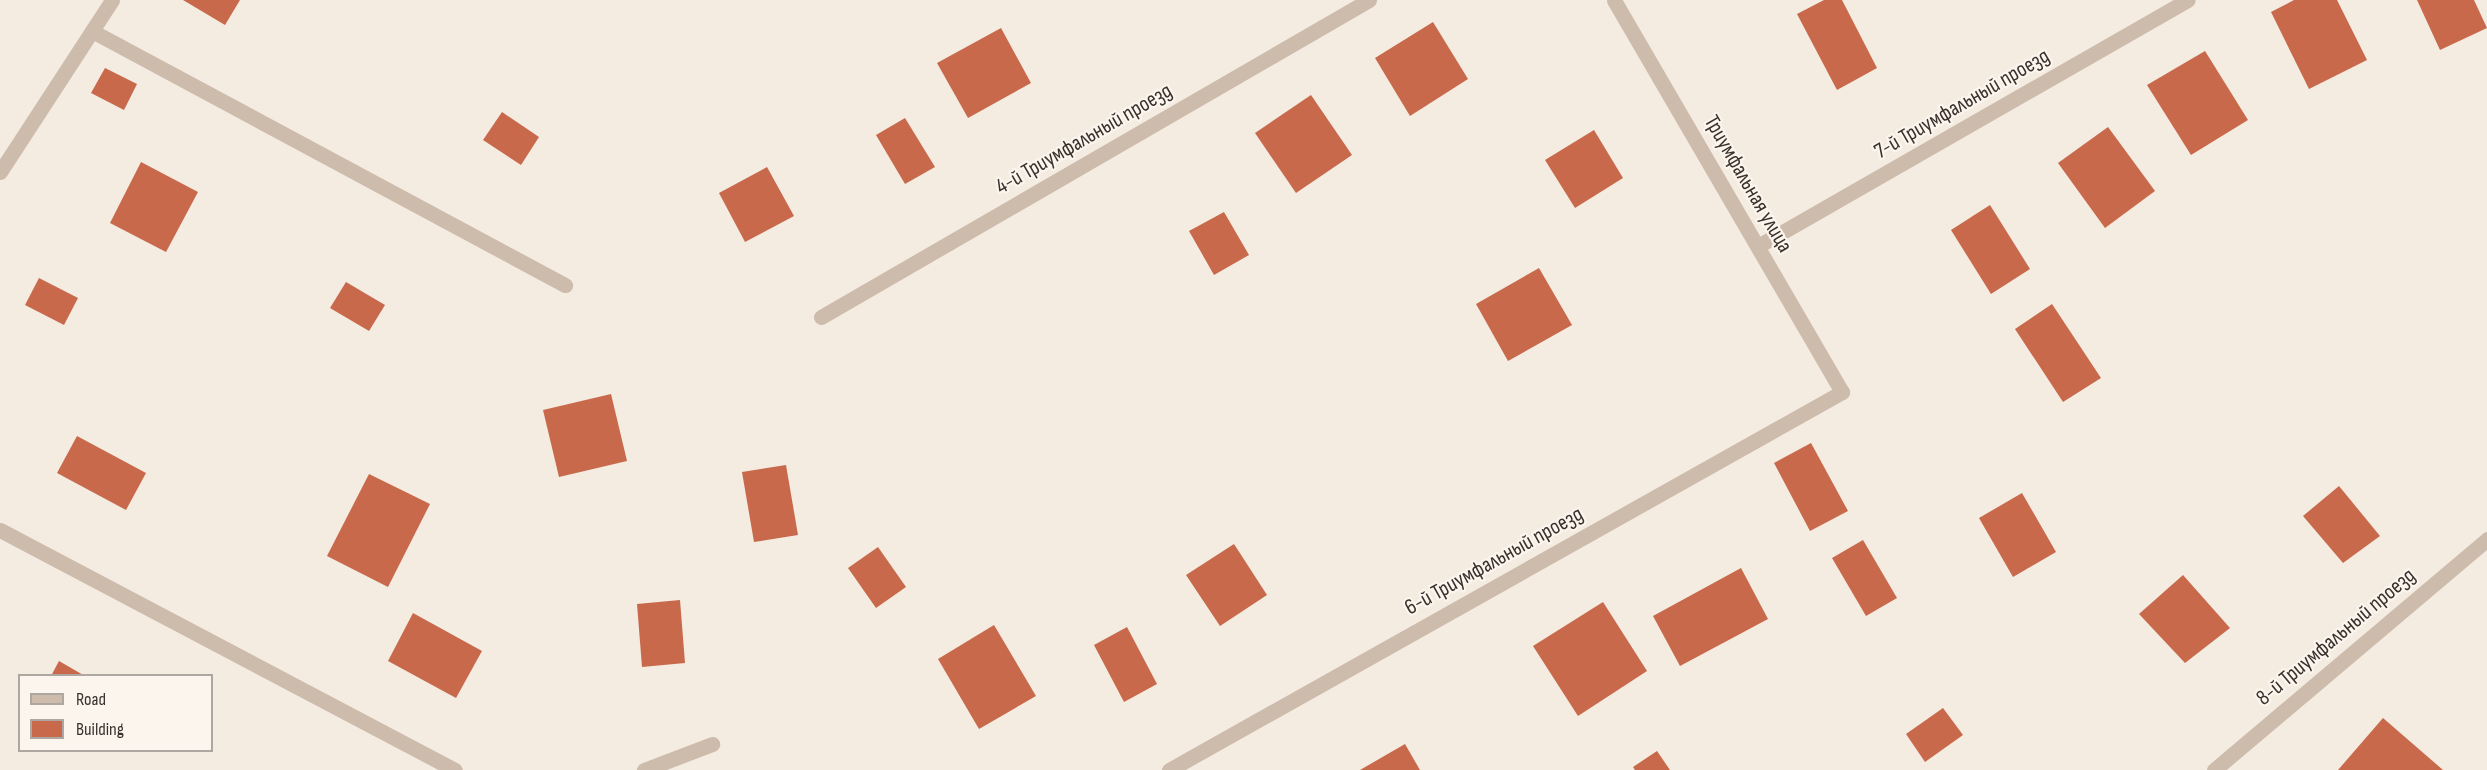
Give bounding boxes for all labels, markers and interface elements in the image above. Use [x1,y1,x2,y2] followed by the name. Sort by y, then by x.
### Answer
[1870,43,2054,165] street label: 7-й Триумфальный проезд
[991,78,1177,200] street label: 4-й Триумфальный проезд
[1698,111,1798,257] street label: Триумфальная улица
[1400,501,1588,621] street label: 6-й Триумфальный проезд
[2251,563,2421,711] street label: 8-й Триумфальный проезд
[18,674,213,752] legend
[76,689,106,710] text: Road
[76,719,124,740] text: Building

